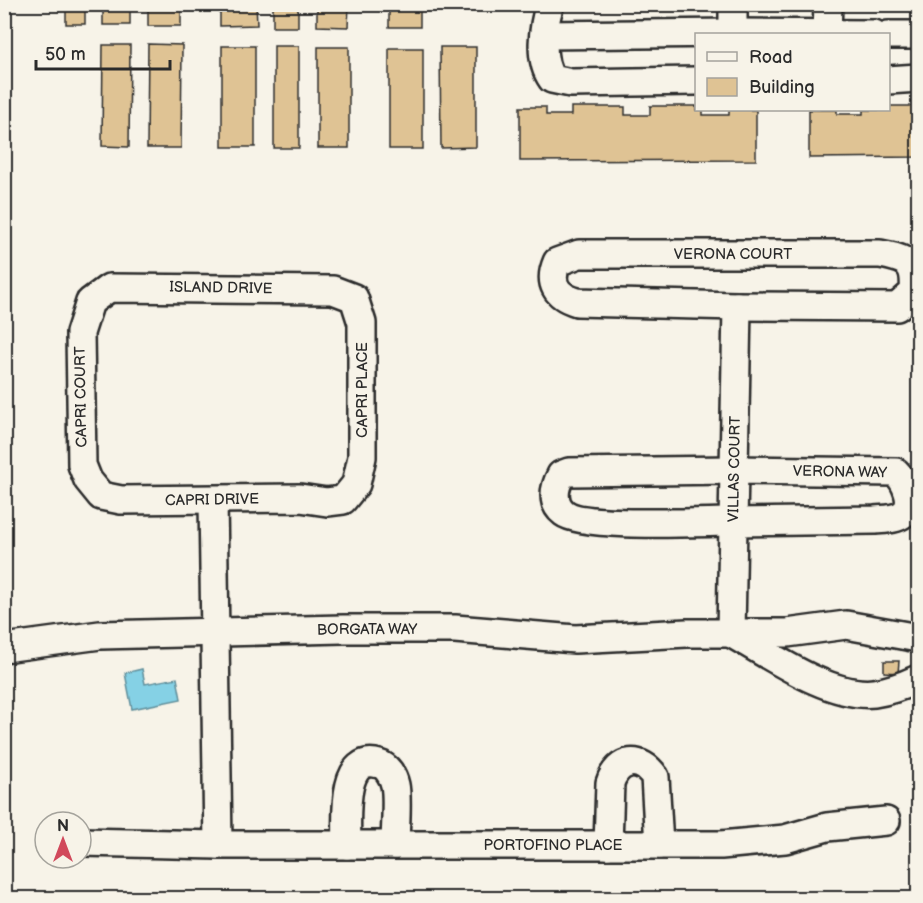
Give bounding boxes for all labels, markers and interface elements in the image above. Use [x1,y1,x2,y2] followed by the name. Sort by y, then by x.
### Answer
[36,33,170,71] scale bar
[695,33,890,111] legend
[45,44,86,65] text: 50 m
[749,47,793,68] text: Road
[749,77,815,98] text: Building
[674,245,792,264] street label: VERONA COURT
[169,278,273,298] street label: ISLAND DRIVE
[353,342,372,438] street label: CAPRI PLACE
[71,346,91,448] street label: CAPRI COURT
[724,416,744,522] street label: VILLAS COURT
[793,462,887,482] street label: VERONA WAY
[165,490,259,510] street label: CAPRI DRIVE
[317,620,417,639] street label: BORGATA WAY
[33,810,93,870] north arrow
[57,817,69,836] text: N
[484,836,622,855] street label: PORTOFINO PLACE

